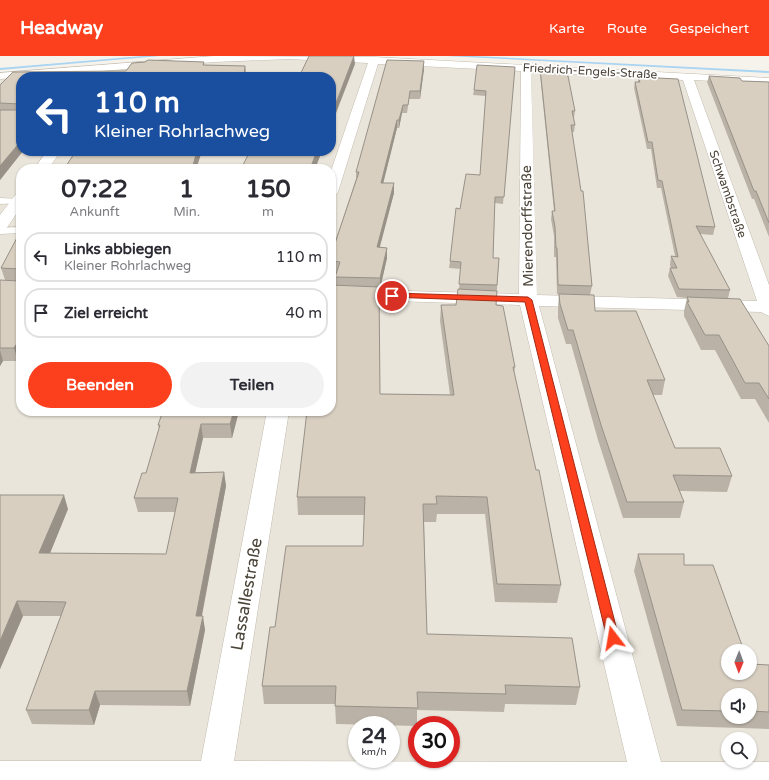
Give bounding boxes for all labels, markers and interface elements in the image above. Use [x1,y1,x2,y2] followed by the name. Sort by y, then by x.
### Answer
[20,17,103,39] text: Headway
[549,20,585,37] text: Karte
[607,20,647,37] text: Route
[669,20,749,37] text: Gespeichert
[522,60,658,82] street label: Friedrich-Engels-Straße
[94,86,180,120] text: 110 m
[28,88,80,140] icon: left
[94,120,270,142] text: Kleiner Rohrlachweg
[706,148,750,240] street label: Schwambstraße
[518,165,537,287] street label: Mierendorffstraße
[61,175,128,204] text: 07:22
[179,175,194,204] text: 1
[245,175,291,204] text: 150
[70,204,120,220] text: Ankunft
[173,204,200,220] text: Min.
[262,204,274,220] text: m
[64,240,171,258] text: Links abbiegen
[30,246,52,268] icon: left
[276,248,322,266] text: 110 m
[64,258,191,274] text: Kleiner Rohrlachweg
[375,279,409,313] pin
[381,285,403,307] icon: arrive
[30,302,52,324] icon: arrive
[64,304,148,322] text: Ziel erreicht
[285,304,322,322] text: 40 m
[28,362,172,408] button: Beenden
[180,362,324,408] button: Teilen
[226,536,267,652] street label: Lassallestraße
[592,617,634,659] position arrow
[721,644,757,680] north arrow
[721,644,757,768] map controls
[721,688,757,724] button: sound
[408,716,460,768] speed limit sign: 30
[361,725,387,749] text: 24
[721,732,757,768] button: search
[361,746,387,758] text: km/h

